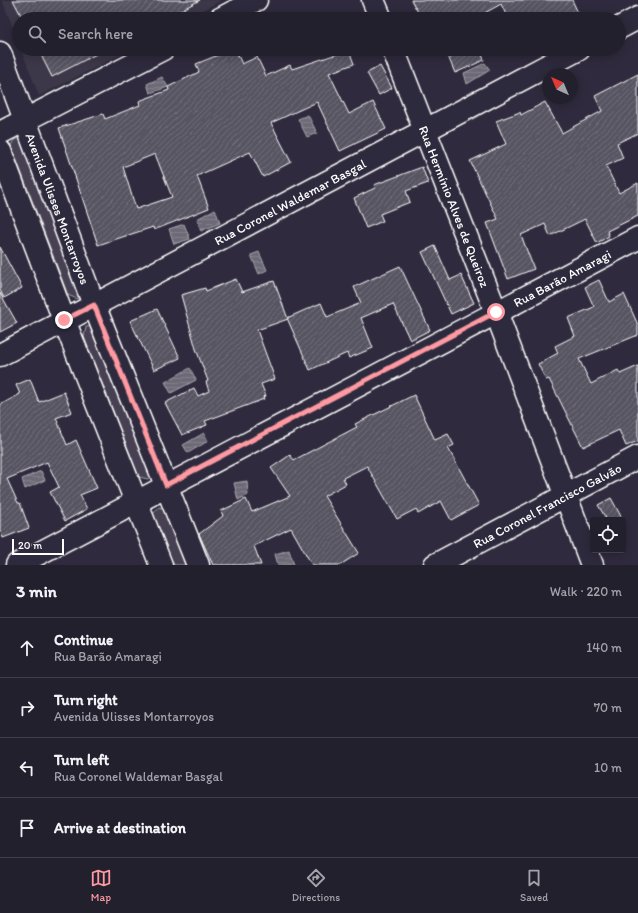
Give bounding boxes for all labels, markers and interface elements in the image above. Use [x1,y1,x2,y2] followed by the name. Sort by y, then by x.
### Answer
[12,12,626,56] search box
[26,23,48,45] icon: search
[58,25,133,43] text: Search here
[542,68,578,104] north arrow
[416,123,493,289] street label: Rua Hermínio Alves de Queiroz
[23,131,93,286] street label: Avenida Ulisses Montarroyos
[212,155,369,248] street label: Rua Coronel Waldemar Basgal
[511,246,613,310] street label: Rua Barão Amaragi
[487,303,505,321] route start
[55,311,73,329] route end
[470,460,624,551] street label: Rua Coronel Francisco Galvão
[590,517,626,553] map controls
[590,517,626,553] button: locate
[12,537,64,556] scale bar
[18,539,42,552] text: 20 m
[16,581,57,601] text: 3 min
[550,584,622,599] text: Walk · 220 m
[54,631,113,649] text: Continue
[16,637,38,659] icon: ahead
[586,640,622,655] text: 140 m
[54,649,162,664] text: Rua Barão Amaragi
[54,691,118,709] text: Turn right
[16,697,38,719] icon: right
[594,700,622,715] text: 70 m
[54,709,214,724] text: Avenida Ulisses Montarroyos
[54,751,109,769] text: Turn left
[16,757,38,779] icon: left
[594,760,622,775] text: 10 m
[54,769,223,784] text: Rua Coronel Waldemar Basgal
[16,817,38,839] icon: arrive
[54,819,186,837] text: Arrive at destination
[90,867,112,904] tab: Map
[292,867,340,904] tab: Directions
[520,867,548,904] tab: Saved

